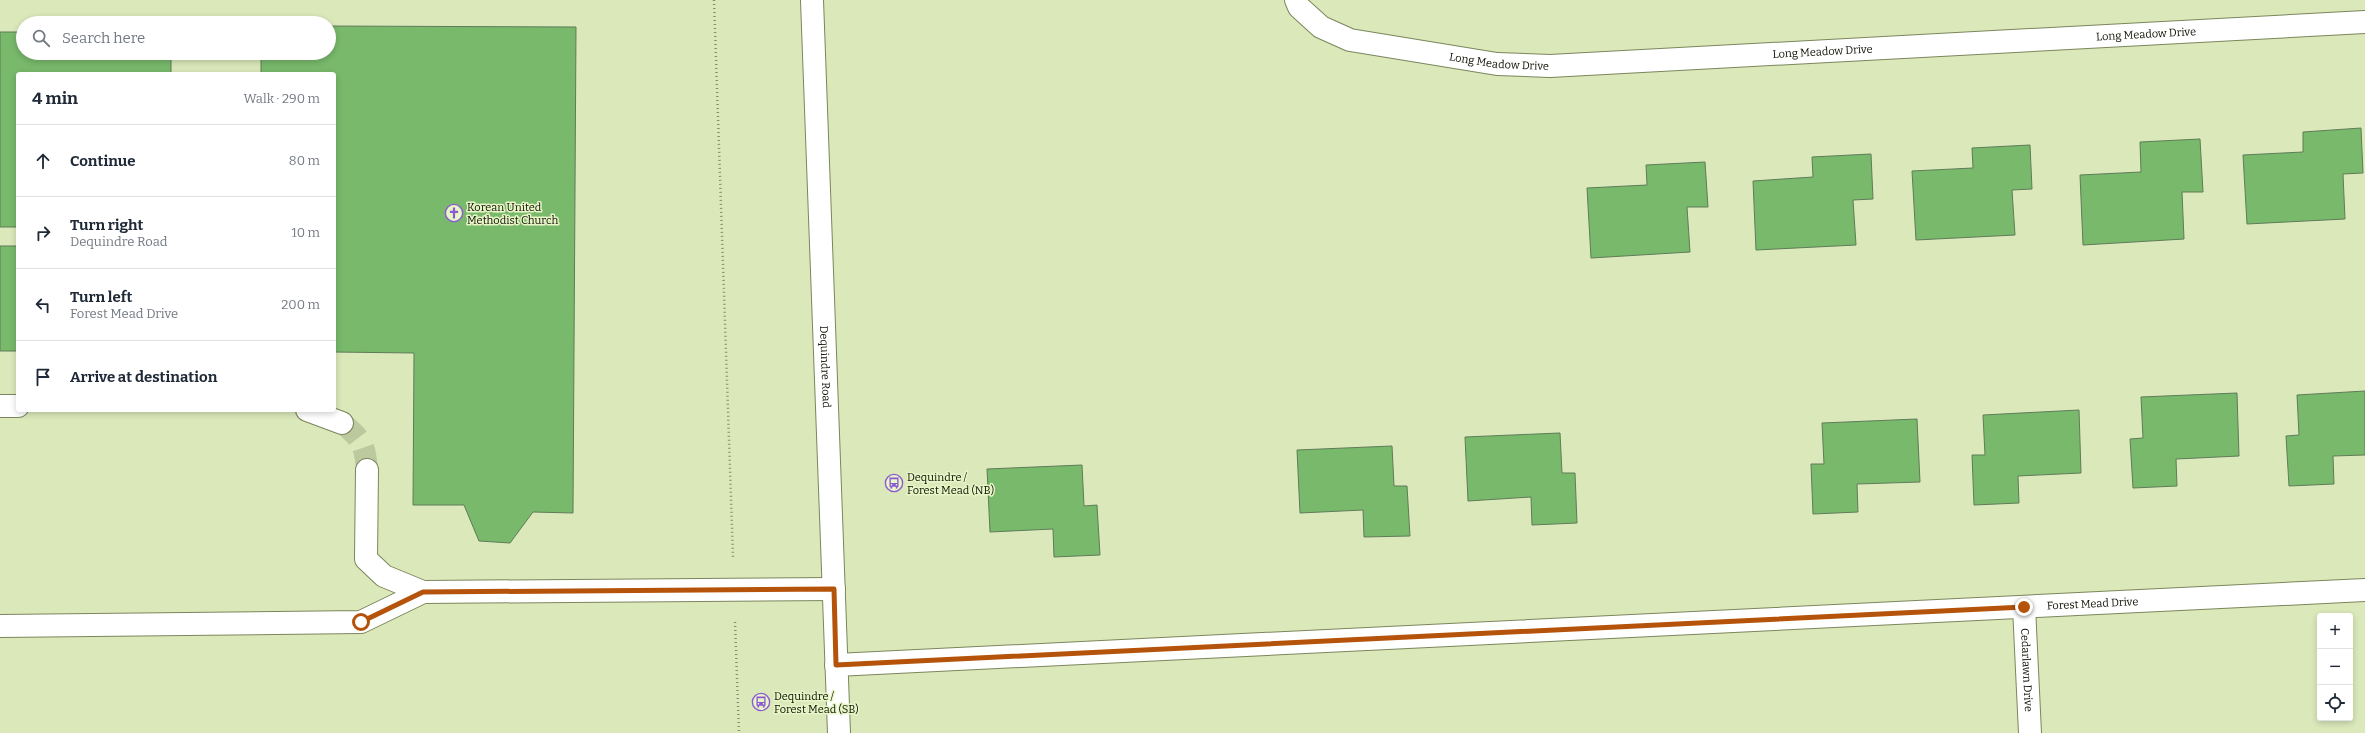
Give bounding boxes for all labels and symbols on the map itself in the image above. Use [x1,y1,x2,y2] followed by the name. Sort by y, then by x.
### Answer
[2096,25,2196,43] street label: Long Meadow Drive
[1772,42,1873,60] street label: Long Meadow Drive
[1448,50,1549,72] street label: Long Meadow Drive
[467,201,558,227] place label: Korean United Methodist Church
[444,203,464,223] church icon: Korean United Methodist Church
[817,325,834,409] street label: Dequindre Road
[907,471,994,497] place label: Dequindre / Forest Mead (NB)
[884,473,904,493] bus stop icon: Dequindre / Forest Mead (NB)
[2046,595,2139,612] street label: Forest Mead Drive
[2015,598,2033,616] route end
[352,613,370,631] route start
[2019,628,2035,712] street label: Cedarlawn Drive
[774,690,859,716] place label: Dequindre / Forest Mead (SB)
[751,692,771,712] bus stop icon: Dequindre / Forest Mead (SB)

